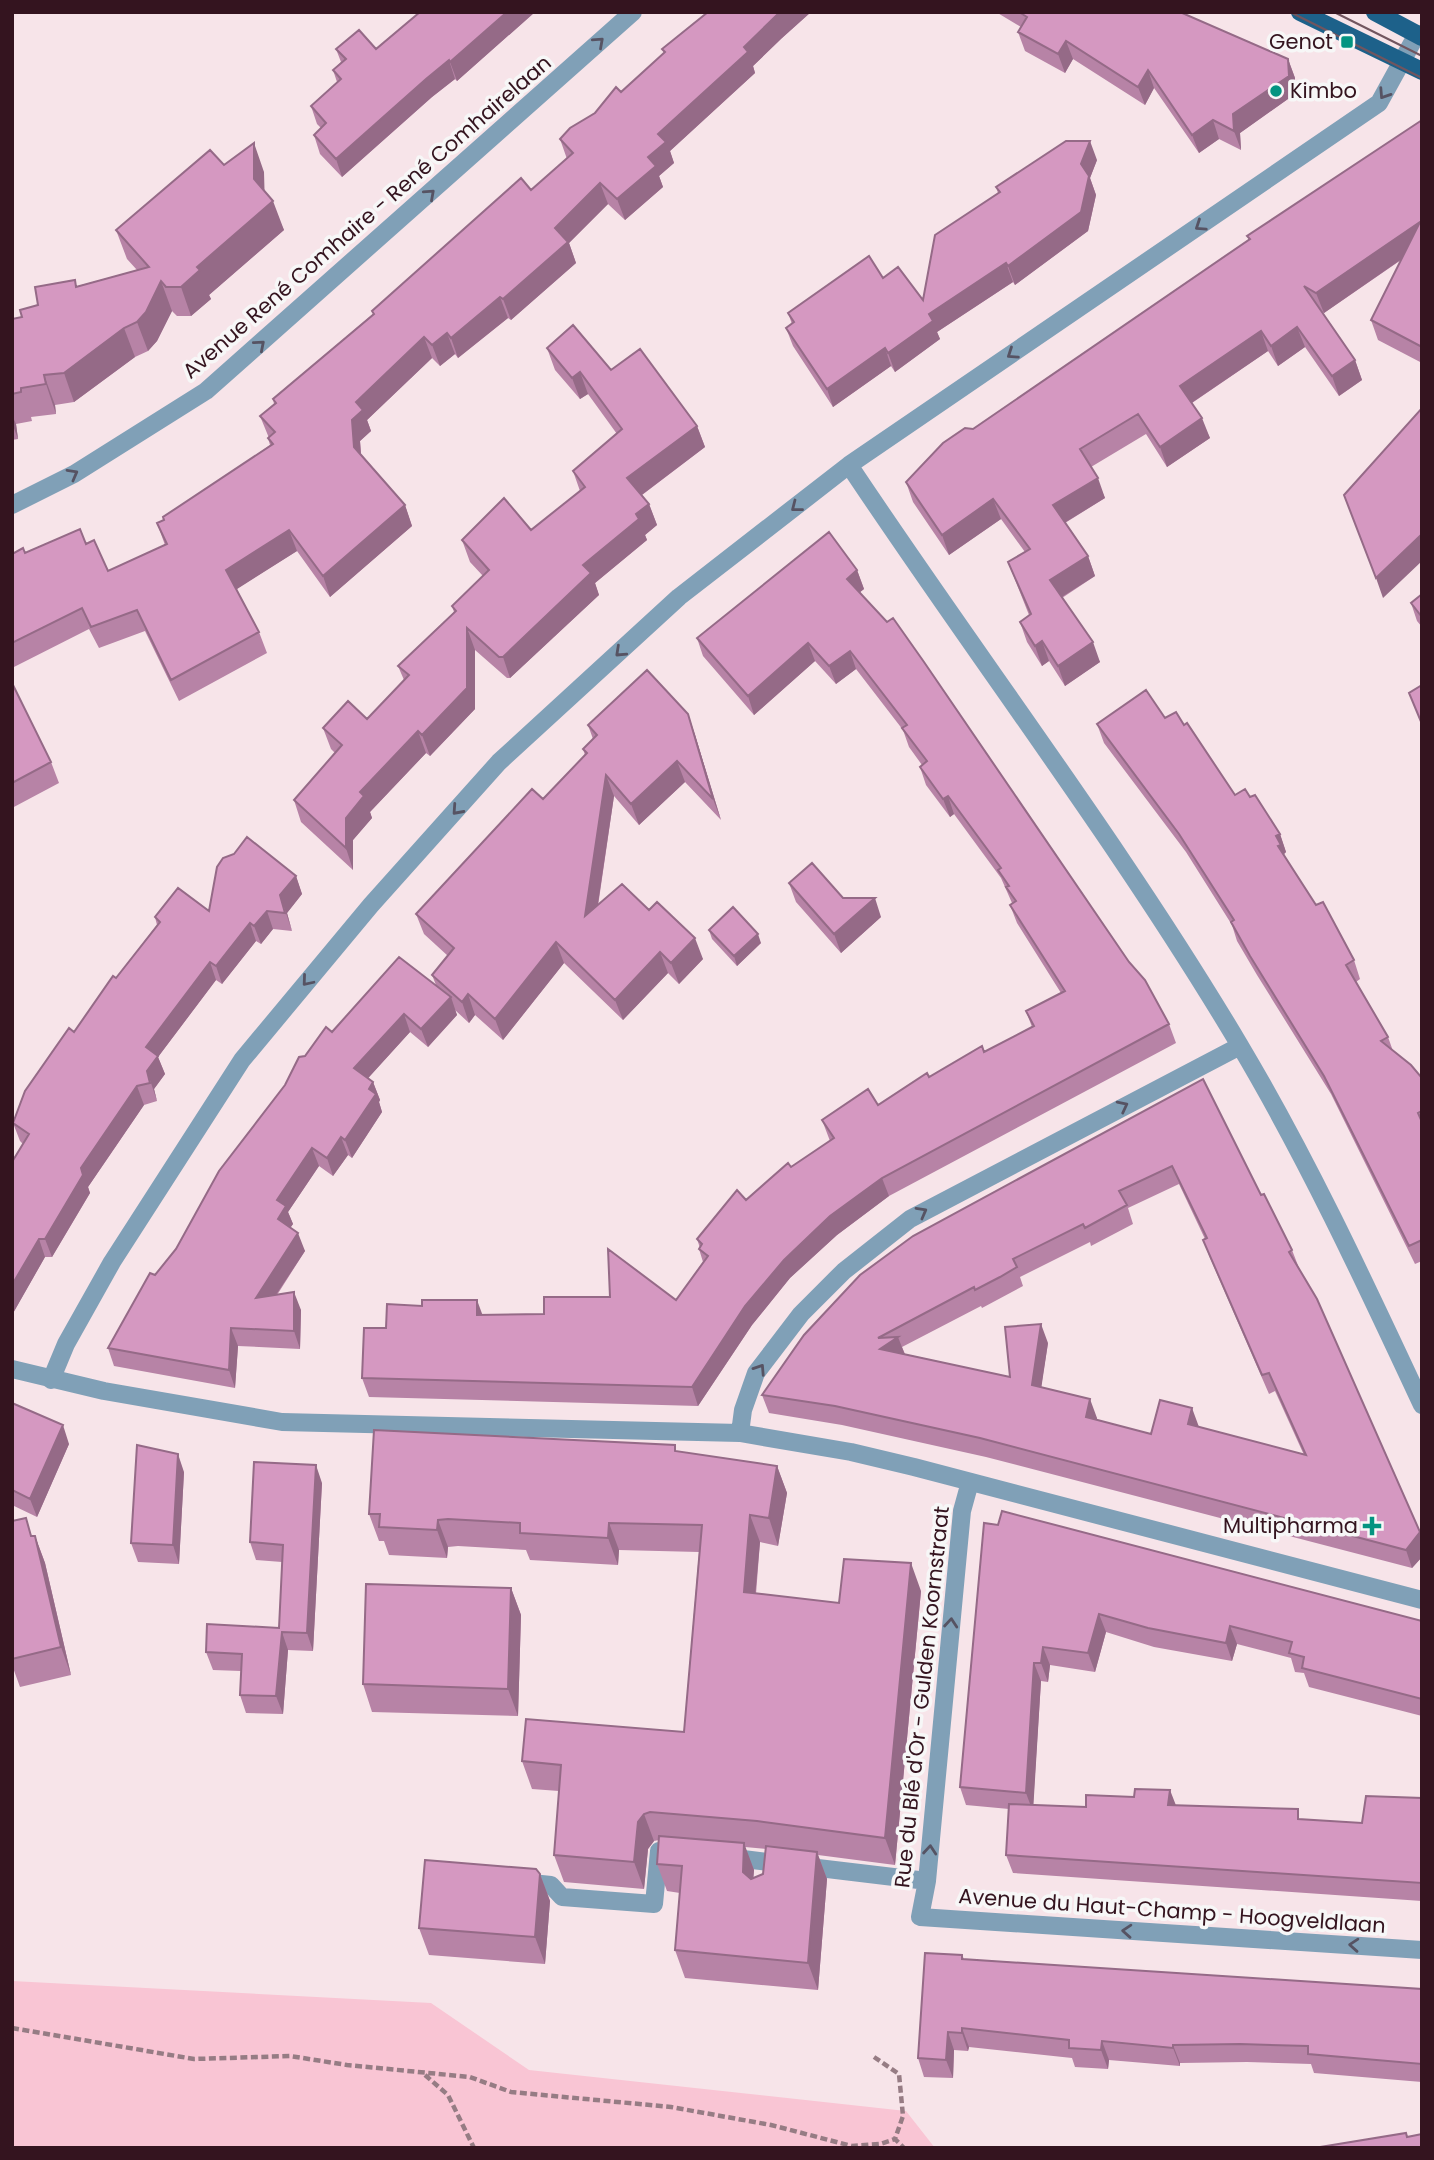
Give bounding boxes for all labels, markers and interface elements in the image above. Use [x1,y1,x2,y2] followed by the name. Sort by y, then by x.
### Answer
[1269,27,1333,56] place label: Genot
[1339,34,1355,50] marker: Genot
[591,38,604,50] one-way arrow
[176,48,557,385] street label: Avenue René Comhaire - René Comhairelaan
[1290,76,1357,105] place label: Kimbo
[1268,83,1284,99] marker: Kimbo
[1379,86,1392,99] one-way arrow
[421,190,434,202] one-way arrow
[1195,218,1208,230] one-way arrow
[251,341,264,353] one-way arrow
[1007,346,1020,358] one-way arrow
[66,469,78,482] one-way arrow
[791,499,803,512] one-way arrow
[615,643,628,656] one-way arrow
[452,801,465,814] one-way arrow
[303,974,316,986] one-way arrow
[1116,1100,1128,1114] one-way arrow
[915,1207,927,1220] one-way arrow
[752,1364,765,1377] one-way arrow
[887,1505,956,1889] street label: Rue du Blé d'Or - Gulden Koornstraat
[1223,1511,1358,1540] place label: Multipharma
[1364,1518,1380,1534] marker: Multipharma
[944,1617,959,1629] one-way arrow
[922,1844,937,1855] one-way arrow
[957,1881,1387,1940] street label: Avenue du Haut-Champ - Hoogveldlaan
[1121,1923,1132,1938] one-way arrow
[1348,1938,1359,1953] one-way arrow

